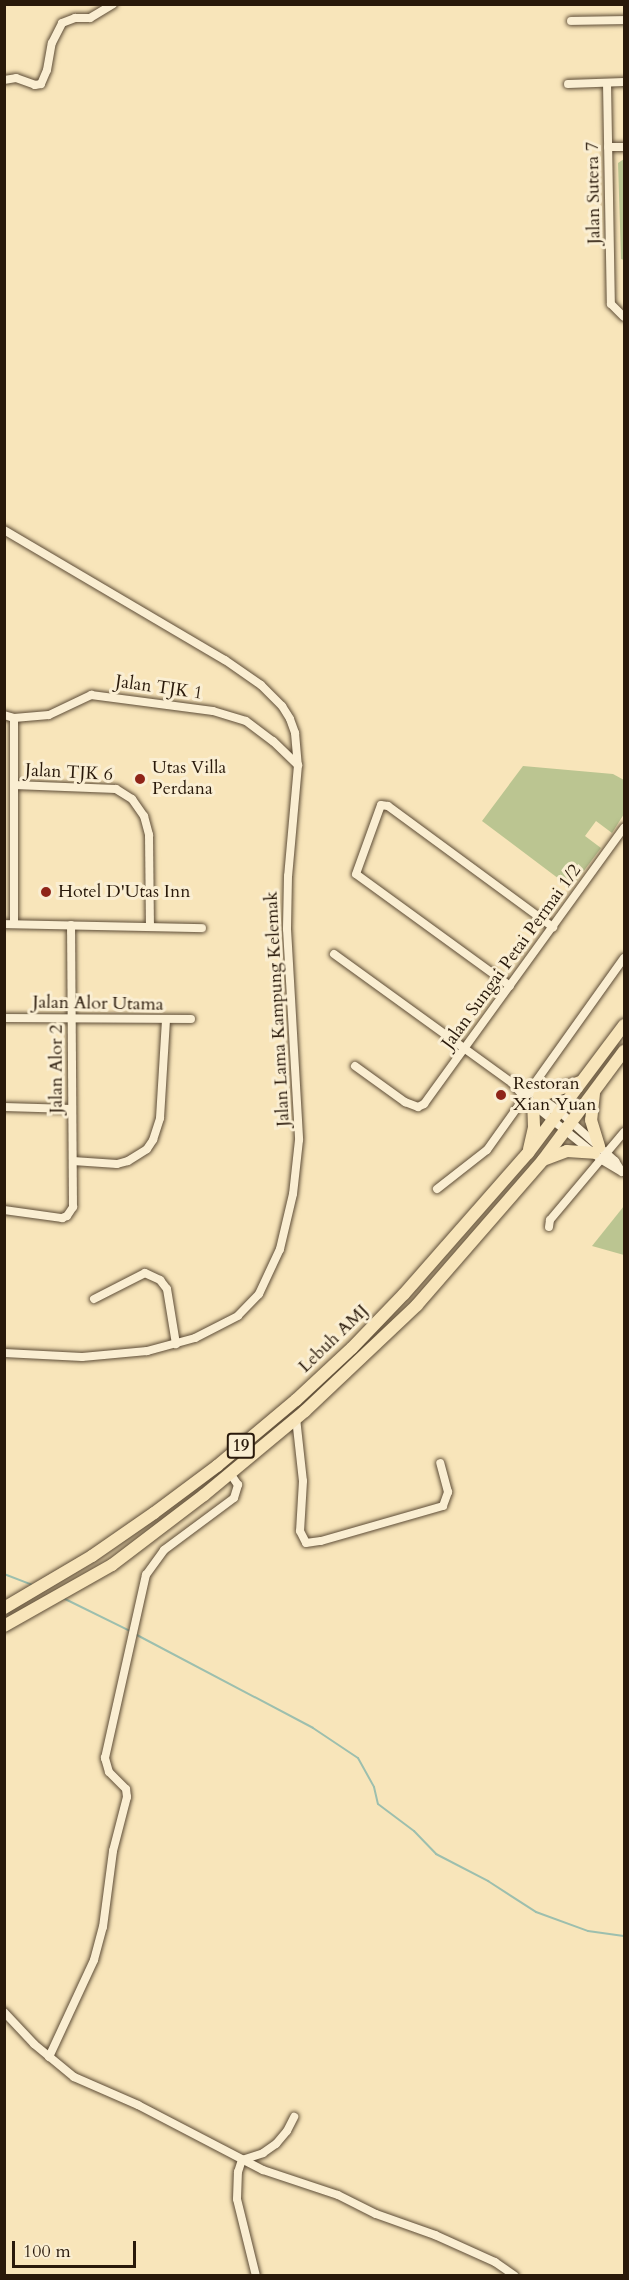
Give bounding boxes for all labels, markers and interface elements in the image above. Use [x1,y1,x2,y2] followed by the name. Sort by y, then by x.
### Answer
[582,142,606,244] street label: Jalan Sutera 7
[114,671,204,705] street label: Jalan TJK 1
[152,758,226,800] place label: Utas Villa Perdana
[24,760,114,786] street label: Jalan TJK 6
[133,772,147,786] marker: Utas Villa Perdana
[438,860,586,1054] street label: Jalan Sungai Petai Permai 1/2
[58,881,190,903] place label: Hotel D'Utas Inn
[39,885,53,899] marker: Hotel D'Utas Inn
[261,891,295,1127] street label: Jalan Lama Kampung Kelemak
[32,992,164,1016] street label: Jalan Alor Utama
[46,1024,68,1114] street label: Jalan Alor 2
[513,1074,596,1116] place label: Restoran Xian Yuan
[494,1088,508,1102] marker: Restoran Xian Yuan
[294,1300,374,1378] street label: Lebuh AMJ
[226,1433,256,1459] road number: 19
[15,2229,140,2267] scale bar
[23,2239,71,2264] text: 100 m

